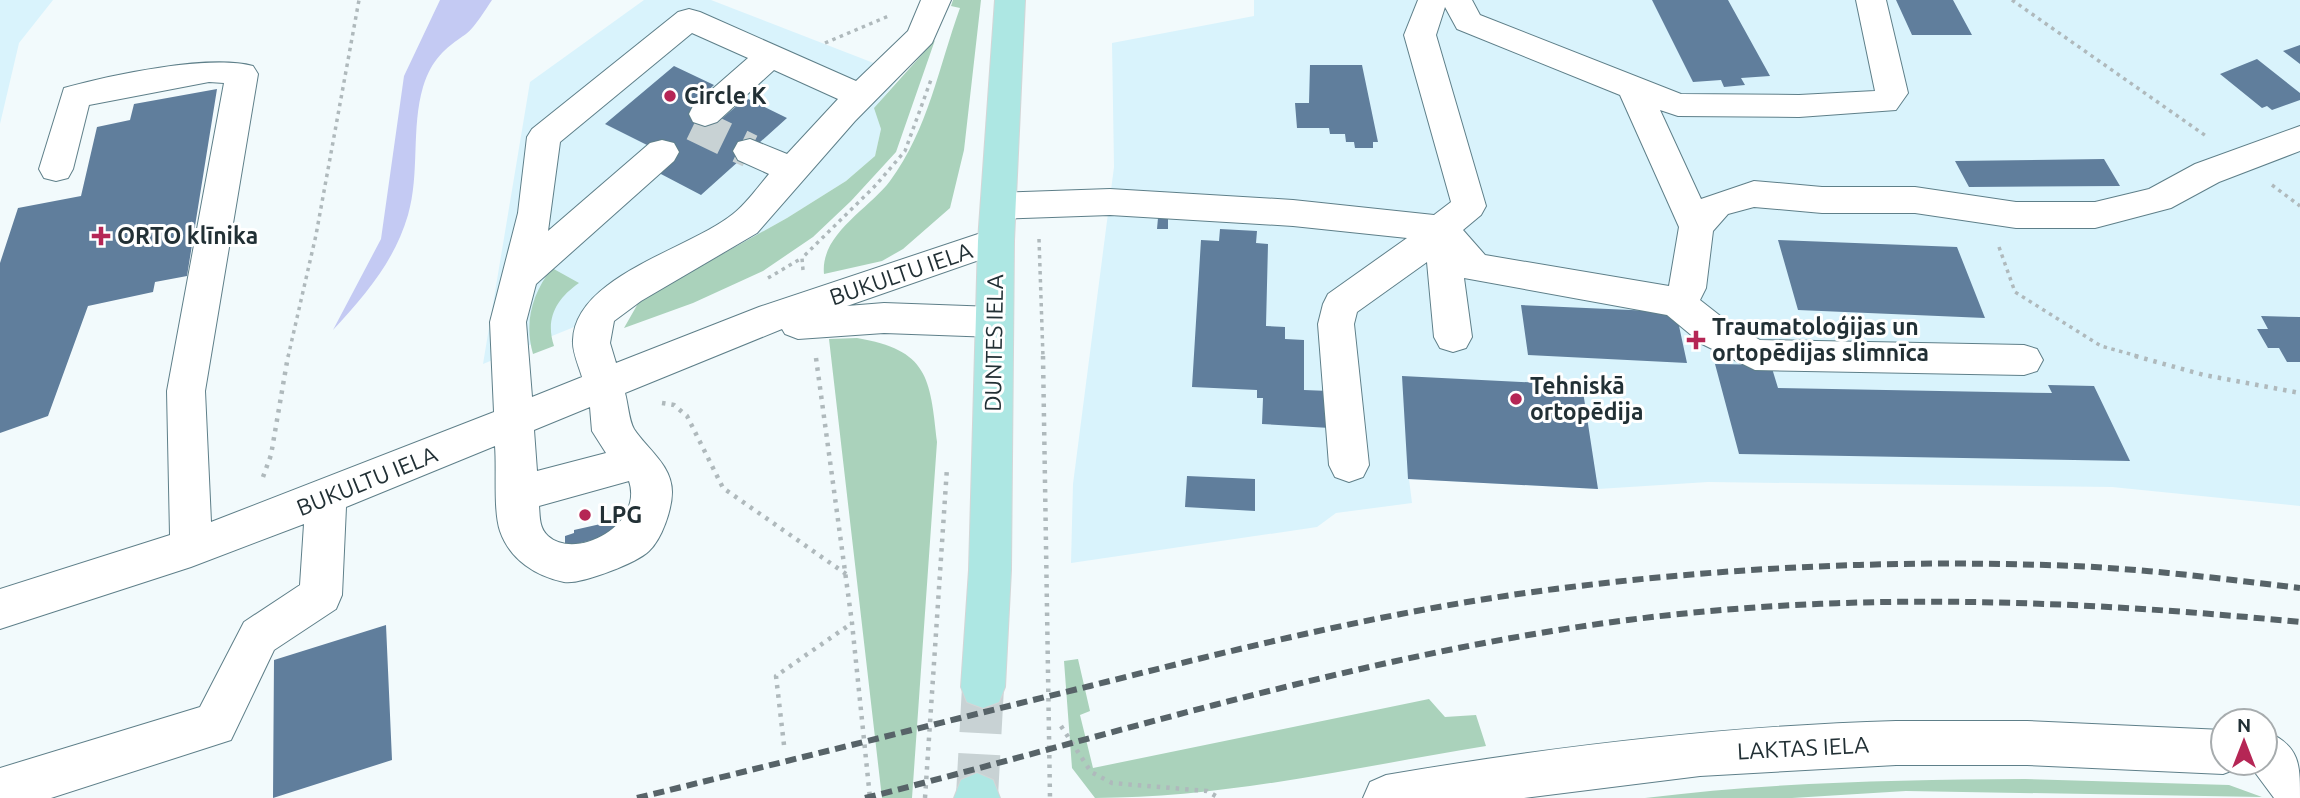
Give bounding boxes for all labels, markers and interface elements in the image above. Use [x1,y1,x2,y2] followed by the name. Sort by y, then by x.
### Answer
[684,83,767,108] place label: Circle K
[662,88,678,104] marker: Circle K
[117,223,258,248] place label: ORTO klīnika
[91,226,111,246] marker: ORTO klīnika
[826,237,976,310] street label: BUKULTU IELA
[980,274,1007,412] street label: DUNTES IELA
[1712,314,1929,365] place label: Traumatoloģijas un ortopēdijas slimnīca
[1686,330,1706,350] marker: Traumatoloģijas un ortopēdijas slimnīca
[1530,373,1643,424] place label: Tehniskā ortopēdija
[1508,391,1524,407] marker: Tehniskā ortopēdija
[293,441,441,520] street label: BUKULTU IELA
[599,502,642,527] place label: LPG
[577,507,593,523] marker: LPG
[2209,707,2279,777] north arrow
[2237,714,2251,736] text: N
[1736,732,1870,763] street label: LAKTAS IELA

